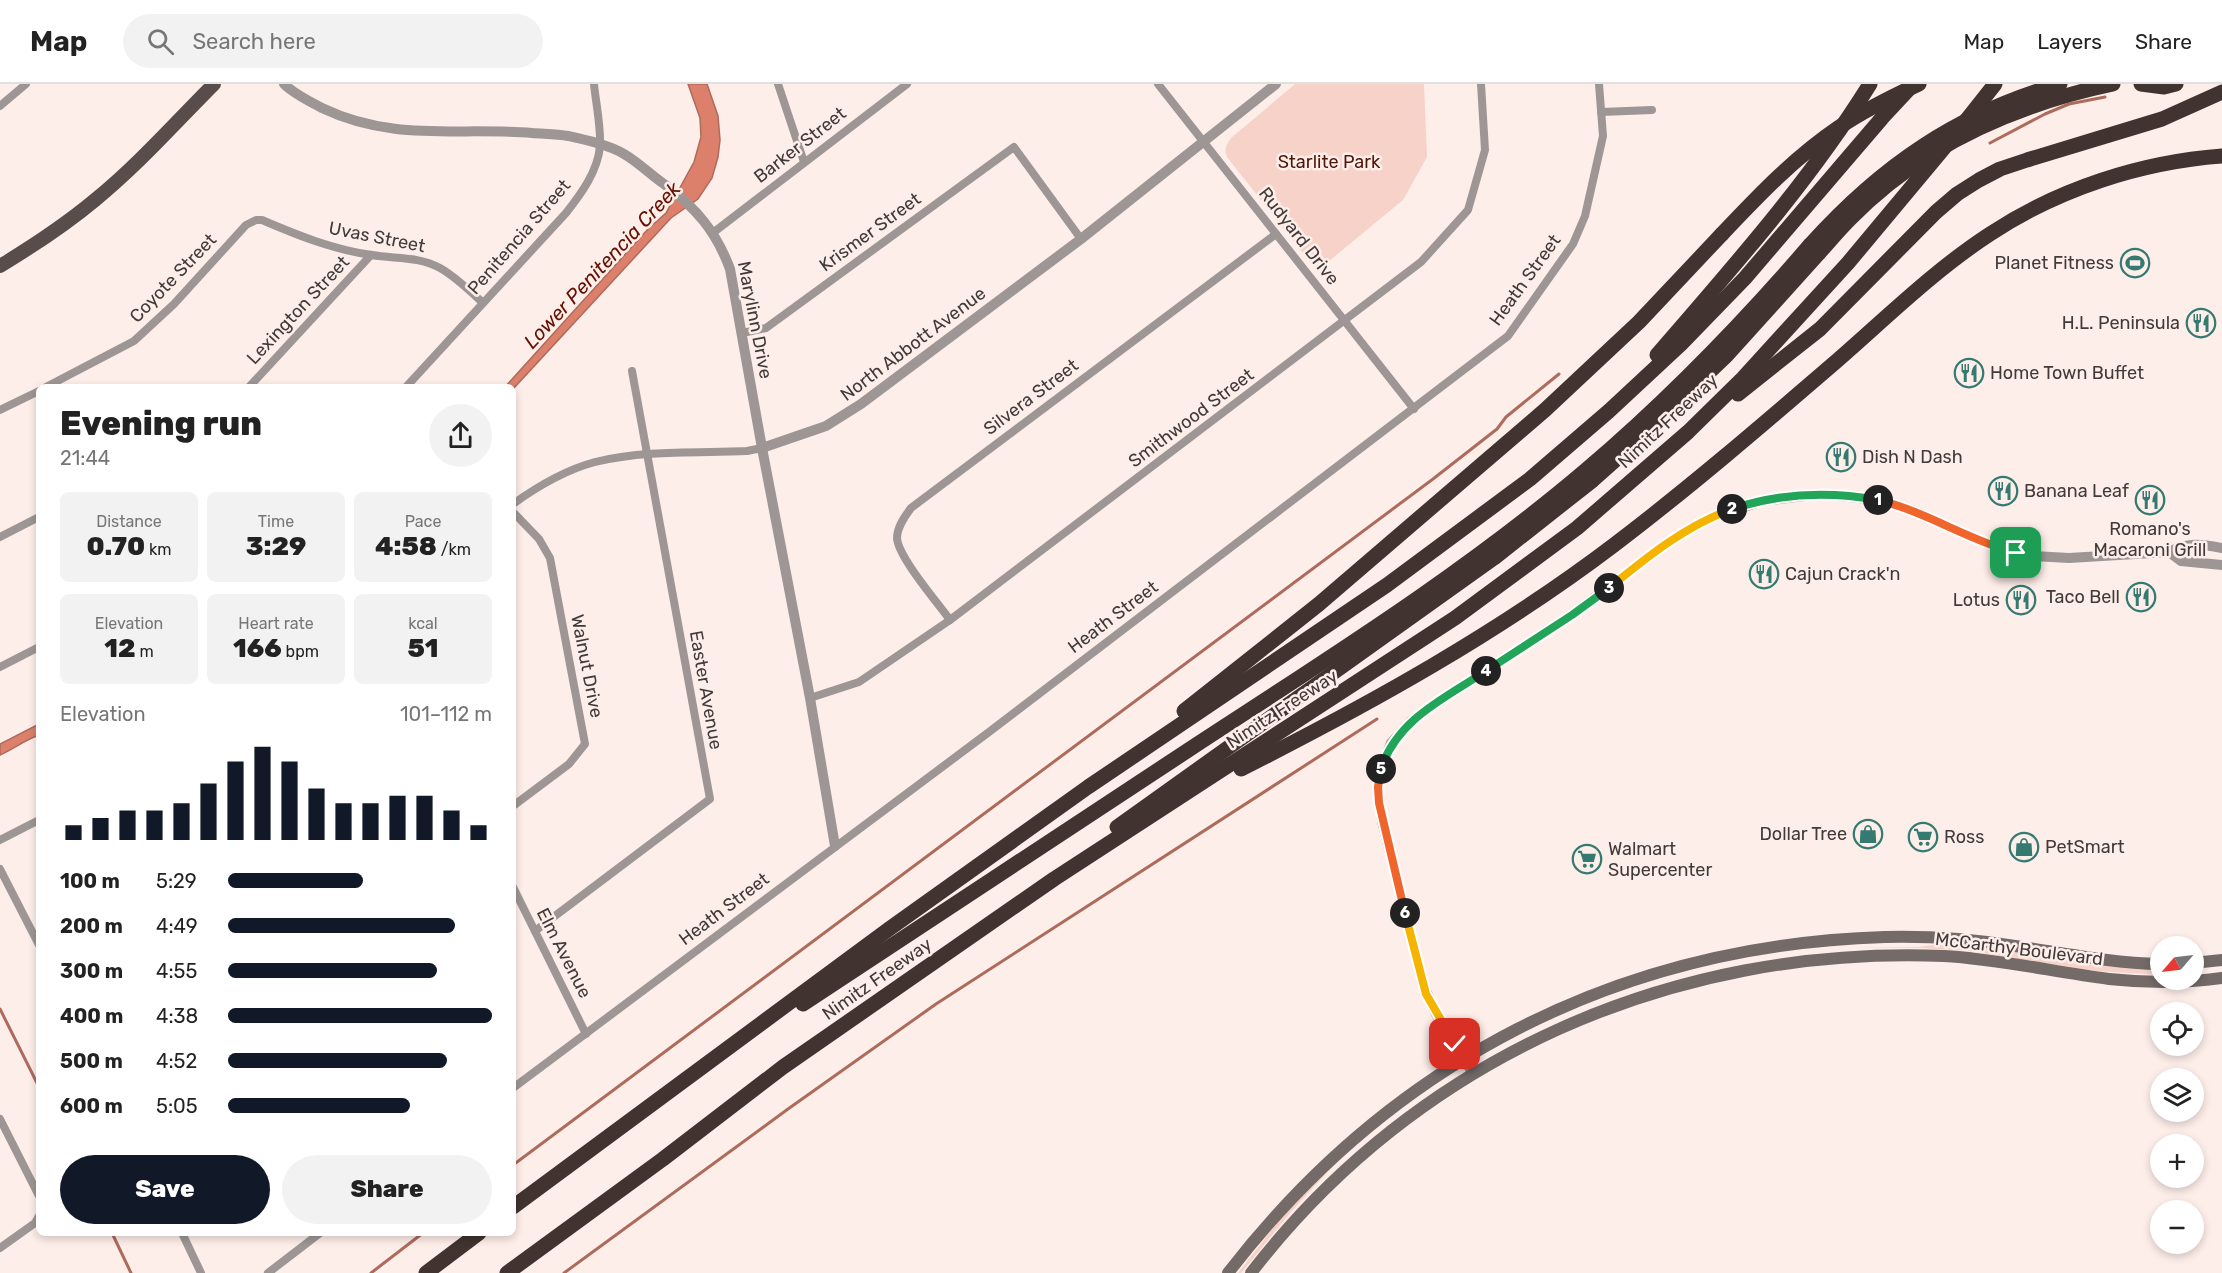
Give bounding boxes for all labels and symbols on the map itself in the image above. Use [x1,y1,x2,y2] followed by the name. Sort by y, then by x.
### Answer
[750,102,850,188] street label: Barker Street
[1278,151,1381,173] park label: Starlite Park
[463,175,575,299] street label: Penitencia Street
[518,176,686,353] water label: Lower Penitencia Creek
[1254,183,1344,289] street label: Rudyard Drive
[815,188,925,276] street label: Krismer Street
[327,217,427,257] street label: Uvas Street
[125,229,221,327] street label: Coyote Street
[1485,230,1565,330] street label: Heath Street
[2119,247,2151,279] sports icon: Planet Fitness
[242,251,354,369] street label: Lexington Street
[1995,252,2114,274] place label: Planet Fitness
[733,259,777,381] street label: Marylinn Drive
[836,282,990,406] street label: North Abbott Avenue
[2185,307,2217,339] restaurant icon: H.L. Peninsula
[2062,312,2180,334] place label: H.L. Peninsula
[979,354,1083,440] street label: Silvera Street
[1953,357,1985,389] restaurant icon: Home Town Buffet
[1990,362,2144,384] place label: Home Town Buffet
[1124,364,1258,472] street label: Smithwood Street
[1614,369,1723,473] street label: Nimitz Freeway
[1825,441,1857,473] restaurant icon: Dish N Dash
[1862,446,1963,468] place label: Dish N Dash
[1987,475,2019,507] restaurant icon: Banana Leaf
[2024,480,2129,502] place label: Banana Leaf
[2134,484,2166,516] restaurant icon: Romano's Macaroni Grill
[1863,485,1893,515] pin: 1
[1717,494,1747,524] pin: 2
[2094,518,2206,561] place label: Romano's Macaroni Grill
[1990,527,2041,578] pin
[1748,558,1780,590] restaurant icon: Cajun Crack'n
[1785,563,1900,585] place label: Cajun Crack'n
[1594,573,1624,603] pin: 3
[1064,576,1162,658] street label: Heath Street
[2125,581,2157,613] restaurant icon: Taco Bell
[2005,584,2037,616] restaurant icon: Lotus
[2046,586,2120,608] place label: Taco Bell
[1953,589,2000,611] place label: Lotus
[566,612,608,720] street label: Walnut Drive
[685,629,727,751] street label: Easter Avenue
[1471,656,1501,686] pin: 4
[1222,665,1342,753] street label: Nimitz Freeway
[1366,754,1396,784] pin: 5
[1852,818,1884,850] shop icon: Dollar Tree
[1907,821,1939,853] supermarket icon: Ross
[1759,823,1847,845] place label: Dollar Tree
[1944,826,1984,848] place label: Ross
[2008,831,2040,863] shop icon: PetSmart
[2045,836,2125,858] place label: PetSmart
[1608,838,1712,881] place label: Walmart Supercenter
[1571,843,1603,875] supermarket icon: Walmart Supercenter
[675,868,773,950] street label: Heath Street
[1390,898,1420,928] pin: 6
[532,904,596,1002] street label: Elm Avenue
[1934,928,2104,970] street label: McCarthy Boulevard
[818,933,936,1025] street label: Nimitz Freeway
[2150,936,2204,990] north arrow
[1429,1018,1480,1069] pin

